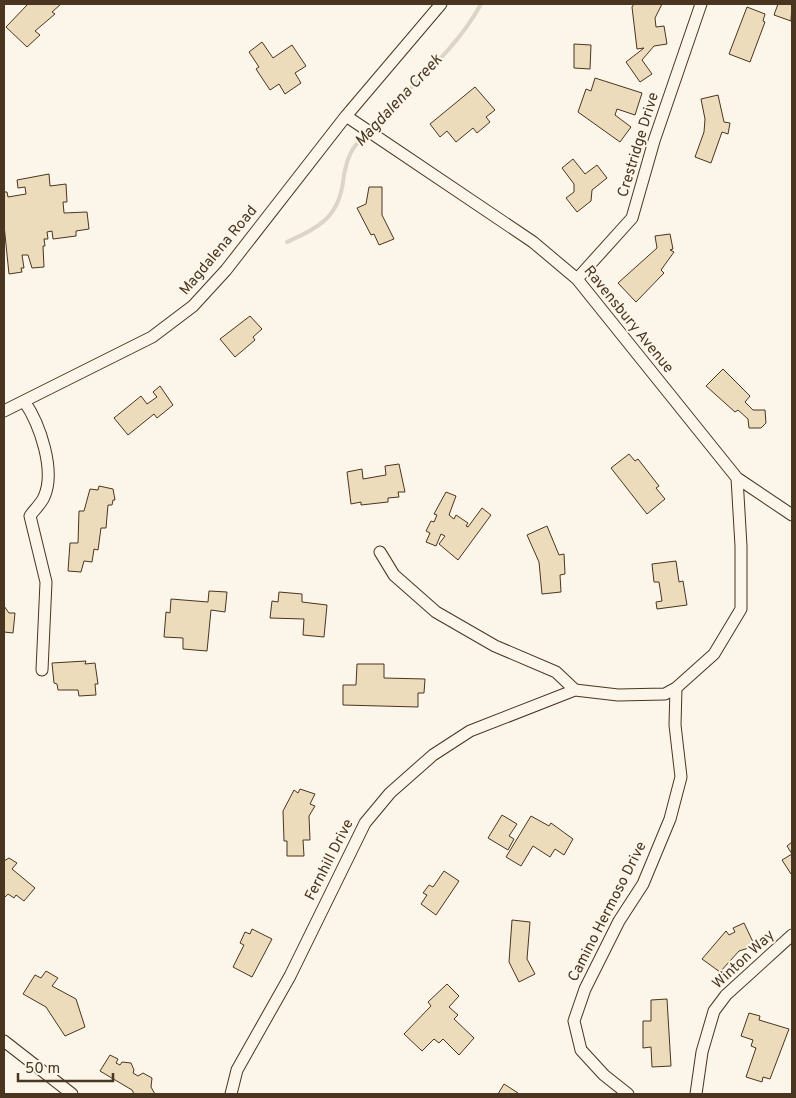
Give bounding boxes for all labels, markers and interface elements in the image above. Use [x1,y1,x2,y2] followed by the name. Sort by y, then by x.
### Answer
[351,50,448,151] water label: Magdalena Creek
[614,90,664,200] street label: Crestridge Drive
[176,202,262,300] street label: Magdalena Road
[579,262,677,378] street label: Ravensbury Avenue
[301,816,359,904] street label: Fernhill Drive
[564,839,652,985] street label: Camino Hermoso Drive
[709,926,779,994] street label: Winton Way
[18,1050,112,1082] scale bar
[25,1060,60,1079] text: 50 m

